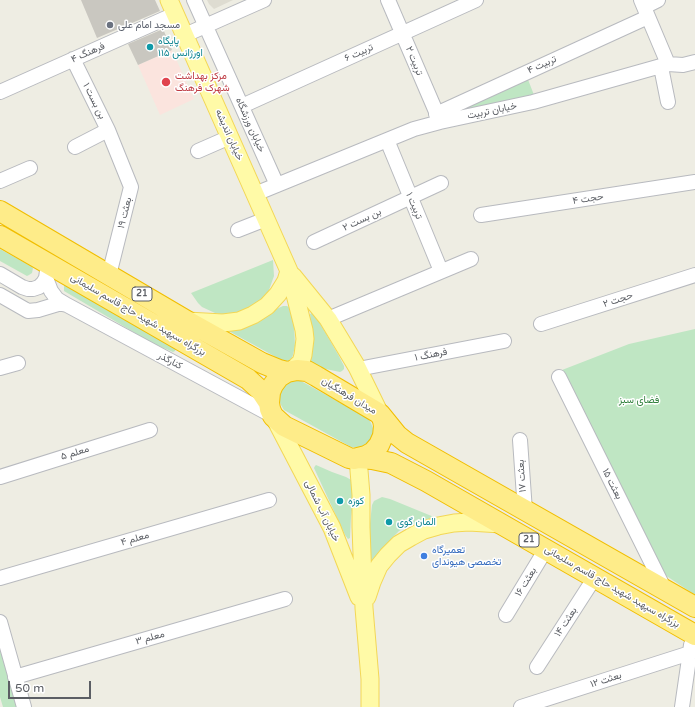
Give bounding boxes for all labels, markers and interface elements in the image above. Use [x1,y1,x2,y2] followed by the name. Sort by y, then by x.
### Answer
[118,19,180,31] place label: مسجد امام علی
[105,20,115,30] marker: مسجد امام علی
[158,35,203,58] place label: پایگاه اورژانس ۱۱۵
[69,40,107,66] street label: فرهنگ ۴
[343,41,375,65] street label: تربیت ۶
[145,42,155,52] marker: پایگاه اورژانس ۱۱۵
[403,45,425,77] street label: تربیت ۲
[525,53,559,77] street label: تربیت ۴
[175,70,230,94] place label: مرکز بهداشت شهرک فرهنگ
[160,76,172,88] marker: مرکز بهداشت شهرک فرهنگ
[80,81,108,121] street label: بن بست ۱
[233,96,267,154] street label: خیابان ورزشگاه
[466,100,518,122] street label: خیابان تربیت
[212,107,246,163] street label: خیابان اندیشه
[403,191,425,221] street label: تربیت ۱
[572,191,604,207] street label: حجت ۴
[115,196,135,230] street label: بعثت ۱۹
[341,206,383,234] street label: بن بست ۲
[68,271,208,359] street label: بزرگراه سپهبد شهید حاج قاسم سلیمانی
[132,287,152,301] road number: 21
[602,290,634,310] street label: حجت ۲
[414,346,448,364] street label: فرهنگ ۱
[156,350,184,372] street label: کنارگذر
[319,375,379,417] street label: میدان فرهنگیان
[619,394,659,406] park label: فضای سبز
[59,443,91,463] street label: معلم ۵
[515,459,529,493] street label: بعثت ۱۷
[599,467,625,501] street label: بعثت ۱۵
[302,478,342,544] street label: خیابان آب شمالی
[348,495,364,507] place label: کوزه
[335,496,345,506] marker: کوزه
[397,516,436,528] place label: المان گوی
[384,517,394,527] marker: المان گوی
[119,529,151,549] street label: معلم ۴
[519,533,539,547] road number: 21
[542,543,682,631] street label: بزرگراه سپهبد شهید حاج قاسم سلیمانی
[432,544,501,568] place label: تعمیرگاه تخصصی هیوندای
[419,551,429,561] marker: تعمیرگاه تخصصی هیوندای
[512,565,540,599] street label: بعثت ۱۶
[552,605,580,639] street label: بعثت ۱۴
[134,628,166,648] street label: معلم ۳
[589,669,623,691] street label: بعثت ۱۲
[10,673,93,699] scale bar
[15,681,44,695] text: 50 m

